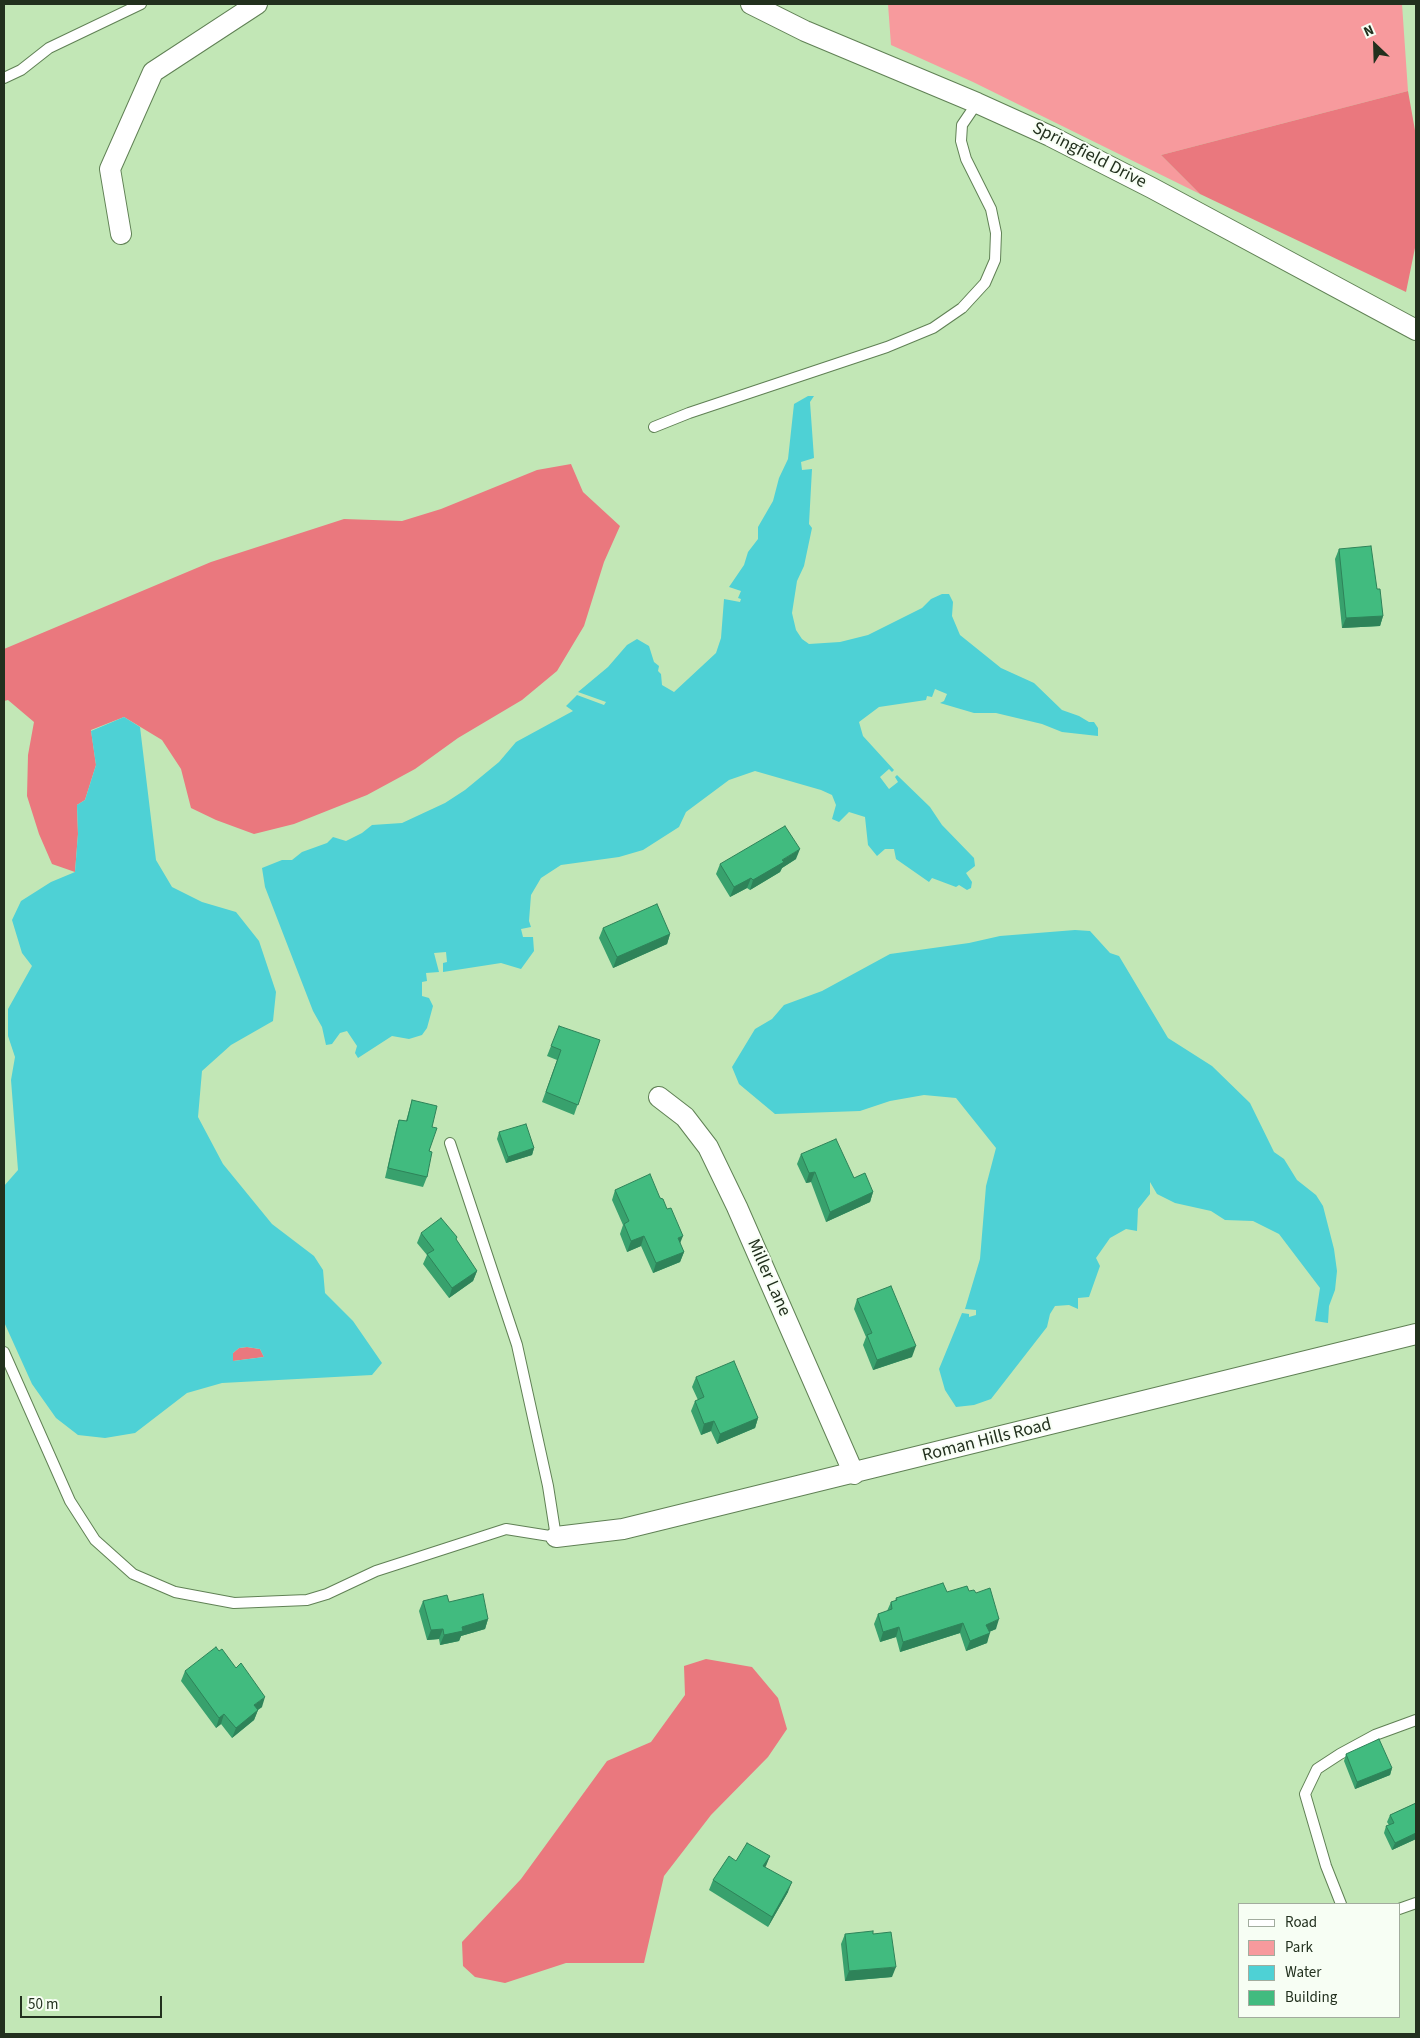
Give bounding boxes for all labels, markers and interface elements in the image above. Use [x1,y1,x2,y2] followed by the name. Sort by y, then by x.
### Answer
[1350,20,1400,70] north arrow
[1361,20,1377,42] text: N
[1028,118,1150,194] street label: Springfield Drive
[741,1236,795,1320] street label: Miller Lane
[920,1415,1054,1467] street label: Roman Hills Road
[1238,1903,1400,2018] legend
[1285,1912,1317,1933] text: Road
[1285,1937,1313,1958] text: Park
[1285,1962,1321,1983] text: Water
[22,1986,165,2018] scale bar
[1285,1987,1337,2008] text: Building
[28,1994,58,2015] text: 50 m

